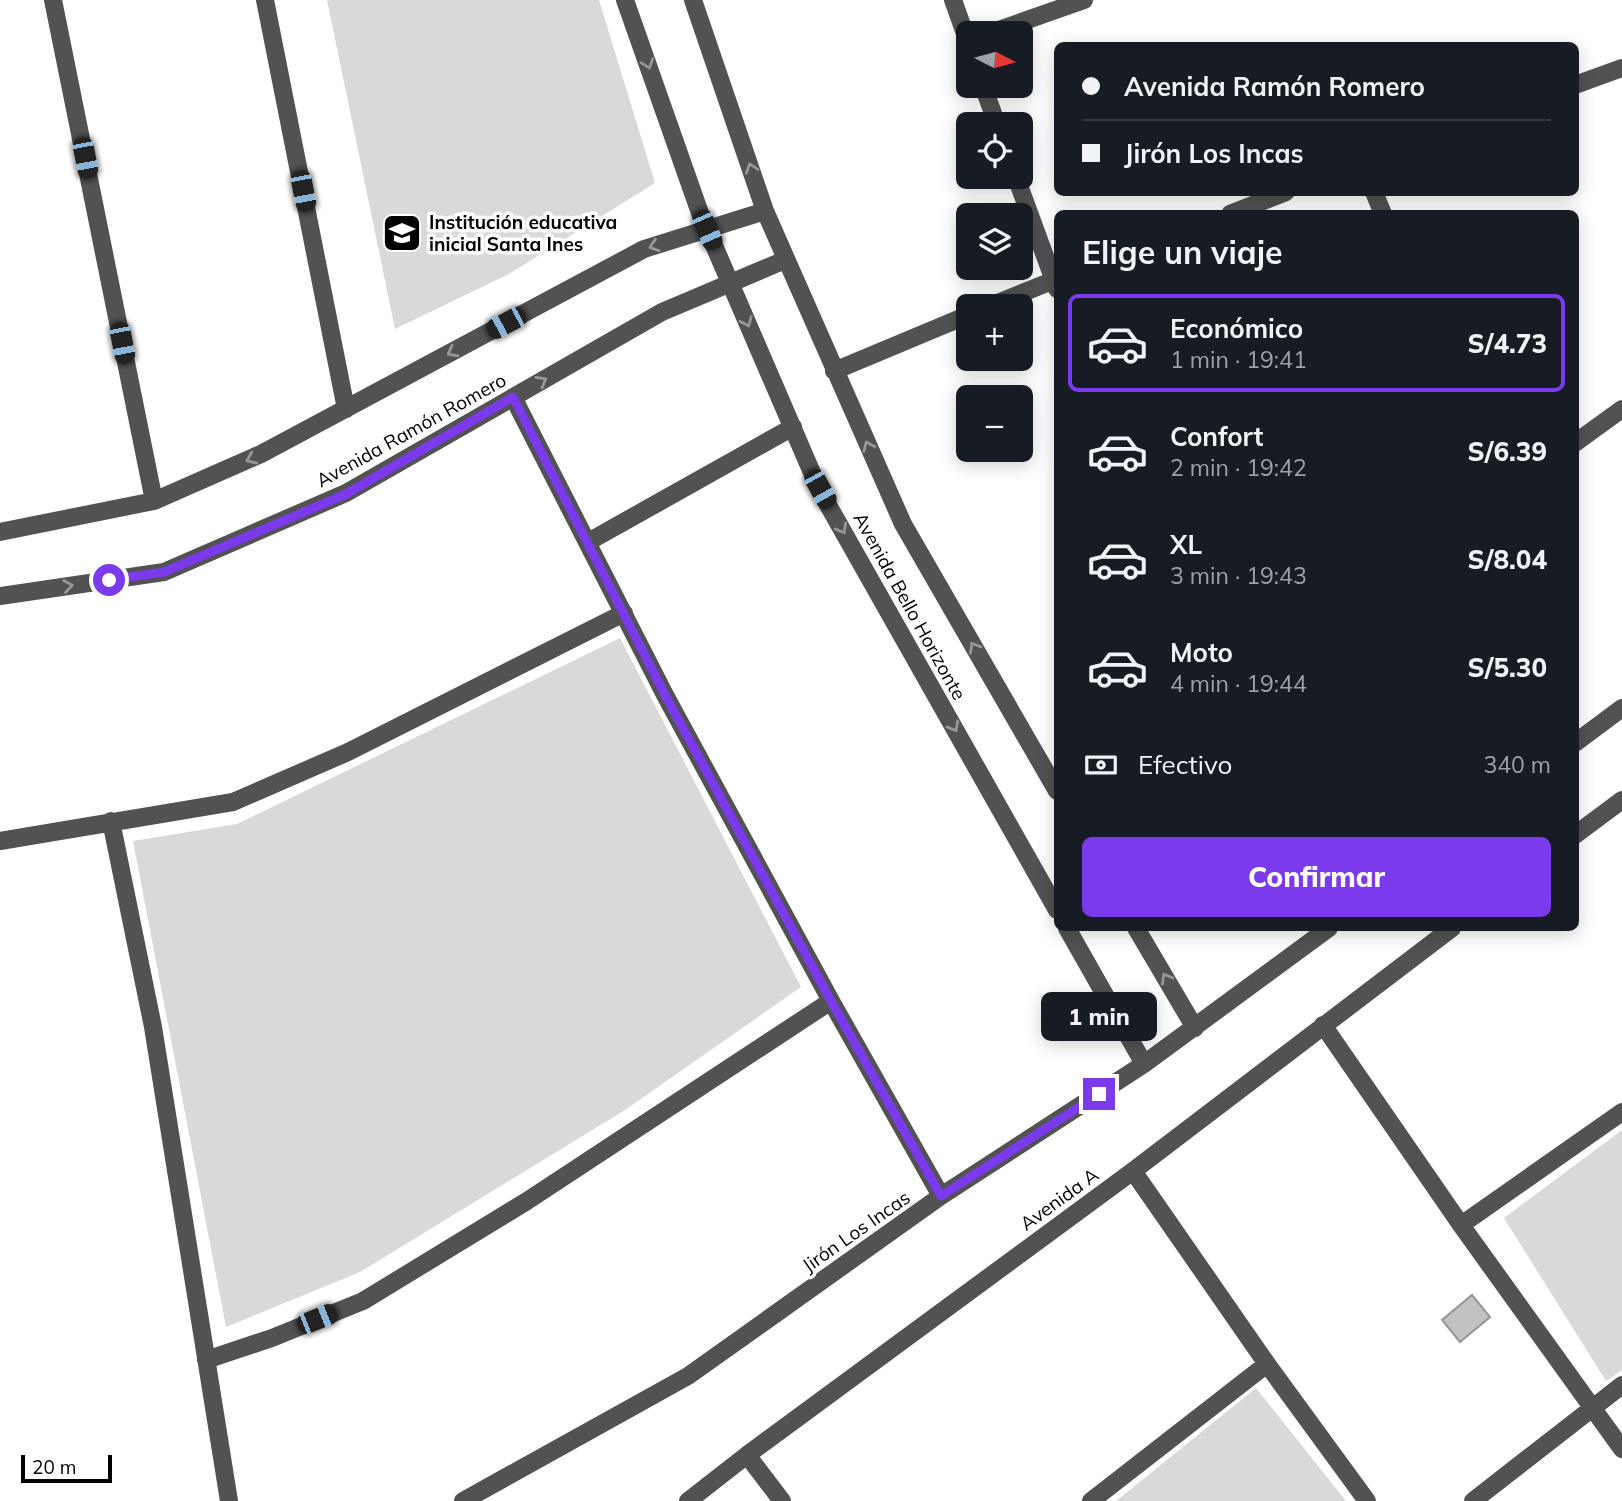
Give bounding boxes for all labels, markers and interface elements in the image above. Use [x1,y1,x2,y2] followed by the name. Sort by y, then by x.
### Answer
[956,21,1032,98] north arrow
[956,21,1033,462] map controls
[640,58,654,70] one-way arrow
[1124,70,1425,103] text: Avenida Ramón Romero
[956,112,1033,189] button: locate
[71,135,100,181] car
[1124,137,1304,170] text: Jirón Los Incas
[745,163,759,175] one-way arrow
[289,168,318,214] car
[956,203,1033,280] button: layers
[689,207,726,253] car
[429,210,617,256] place label: Institución educativa inicial Santa Ines
[381,212,423,254] school or university icon: Institución educativa inicial Santa Ines
[1082,232,1283,272] text: Elige un viaje
[648,238,660,253] one-way arrow
[956,294,1033,371] button: +
[483,304,530,342] car
[1086,312,1149,375] icon: car
[1170,312,1303,345] text: Económico
[739,315,753,327] one-way arrow
[108,320,137,366] car
[1468,327,1547,360] text: S/4.73
[447,344,460,357] one-way arrow
[1170,345,1307,374] text: 1 min · 19:41
[312,368,510,492] street label: Avenida Ramón Romero
[534,376,547,389] one-way arrow
[956,385,1033,462] button: −
[1086,420,1149,483] icon: car
[1170,420,1263,453] text: Confort
[1468,435,1547,468] text: S/6.39
[862,440,876,453] one-way arrow
[246,451,259,465] one-way arrow
[1170,453,1307,482] text: 2 min · 19:42
[801,466,840,512] car
[848,508,972,704] street label: Avenida Bello Horizonte
[834,521,847,534] one-way arrow
[1086,528,1149,591] icon: car
[1170,528,1202,561] text: XL
[1468,543,1547,576] text: S/8.04
[1170,561,1307,590] text: 3 min · 19:43
[93,564,125,596] route start
[62,579,73,594] one-way arrow
[1086,636,1149,699] icon: car
[1170,636,1233,669] text: Moto
[969,641,982,654] one-way arrow
[1468,651,1547,684] text: S/5.30
[1170,669,1307,698] text: 4 min · 19:44
[946,720,959,732] one-way arrow
[1082,746,1120,784] icon: cash
[1138,748,1232,781] text: Efectivo
[1483,750,1551,779] text: 340 m
[1082,837,1551,917] button: Confirmar
[1161,973,1174,986] one-way arrow
[1041,992,1157,1042] callout: 1 min
[1068,1002,1130,1031] text: 1 min
[1083,1078,1115,1110] route end
[1015,1162,1103,1235] street label: Avenida A
[797,1185,915,1277] street label: Jirón Los Incas
[294,1301,341,1337] car
[21,1452,112,1484] scale bar
[32,1455,76,1479] text: 20 m

